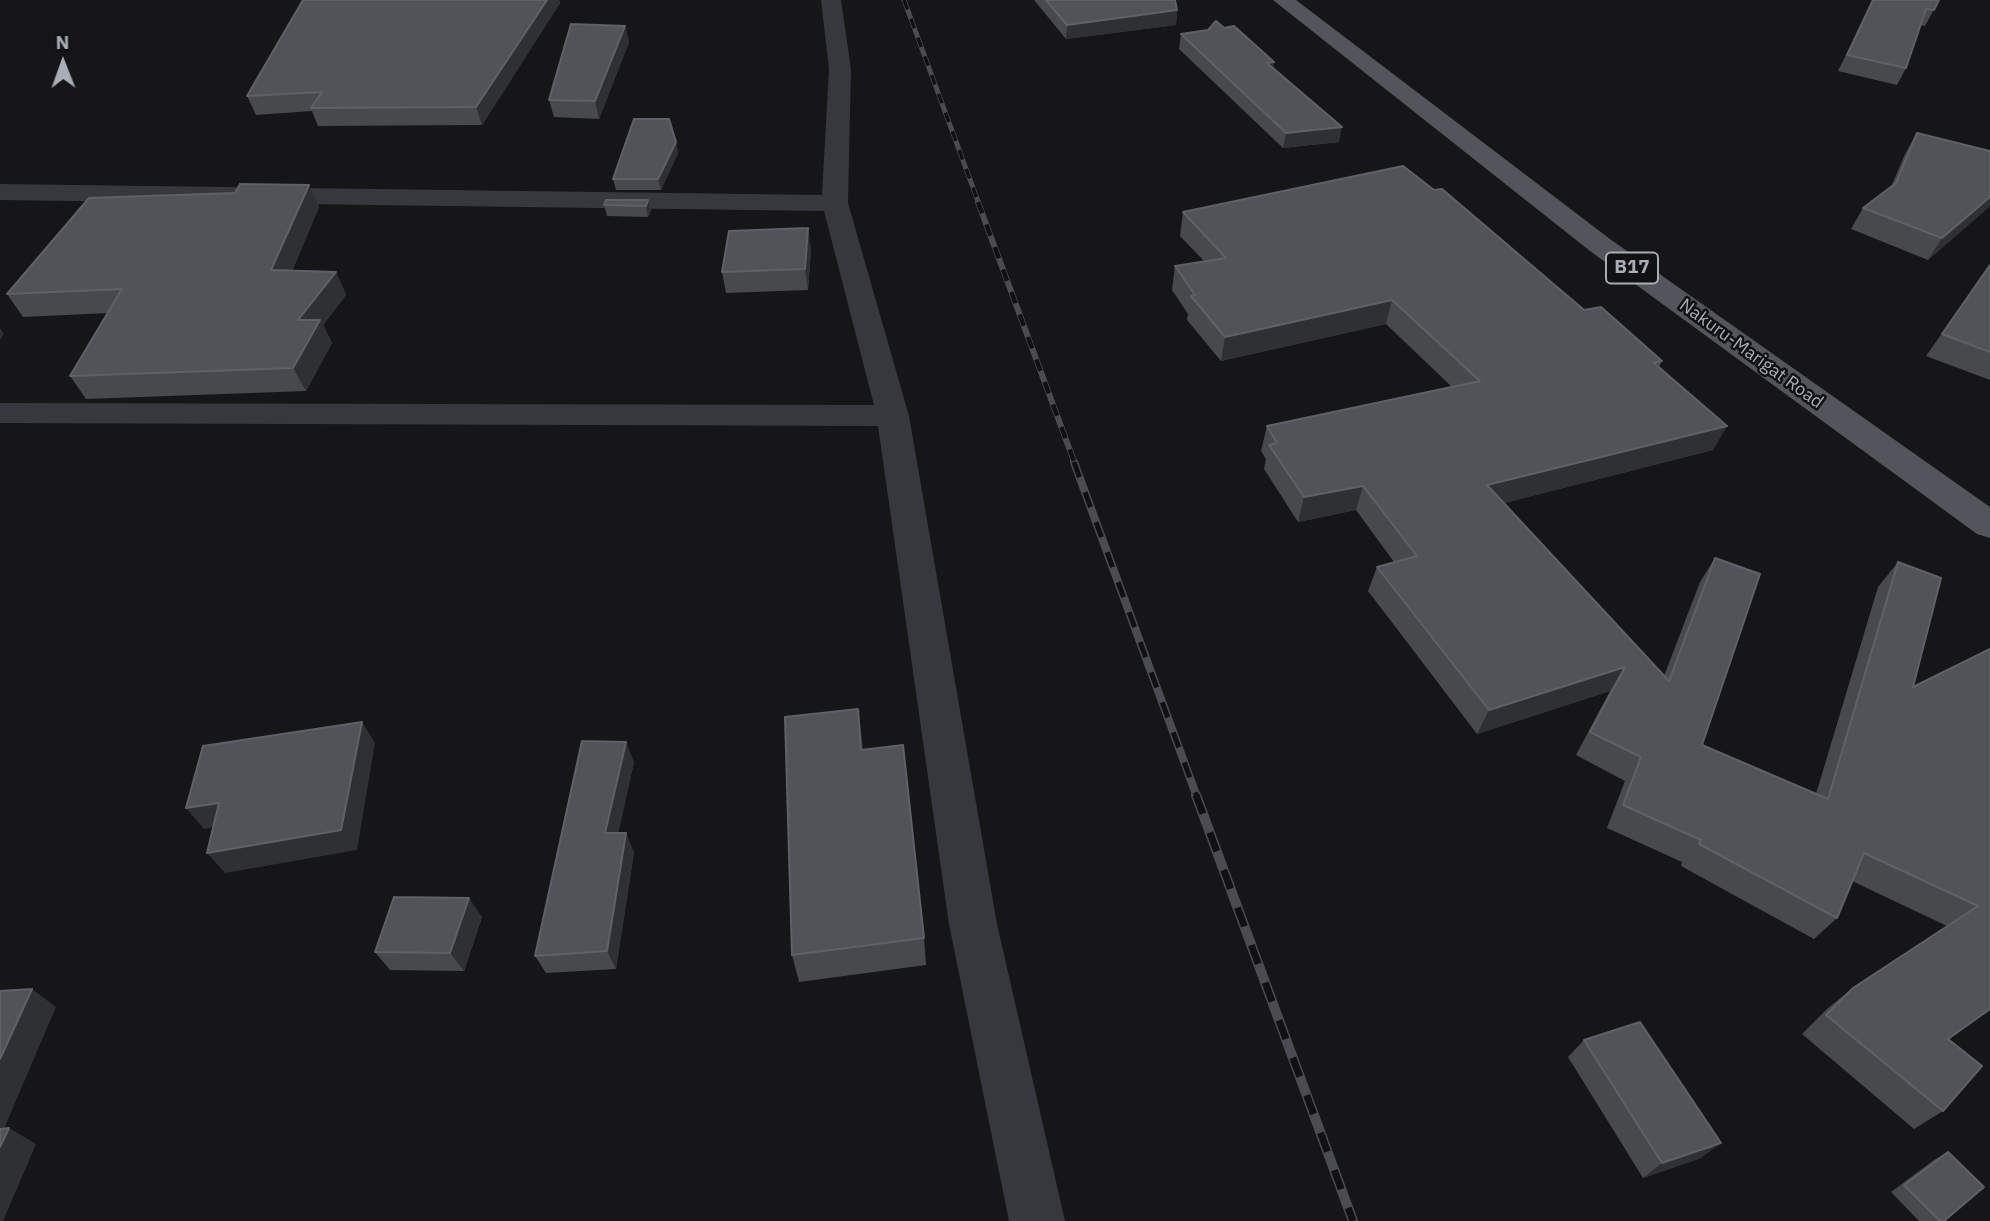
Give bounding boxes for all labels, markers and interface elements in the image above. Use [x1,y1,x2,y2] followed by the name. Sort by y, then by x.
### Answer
[28,28,98,98] north arrow
[56,30,70,54] text: N
[1606,252,1658,284] road number: B17
[1675,295,1827,413] street label: Nakuru-Marigat Road

